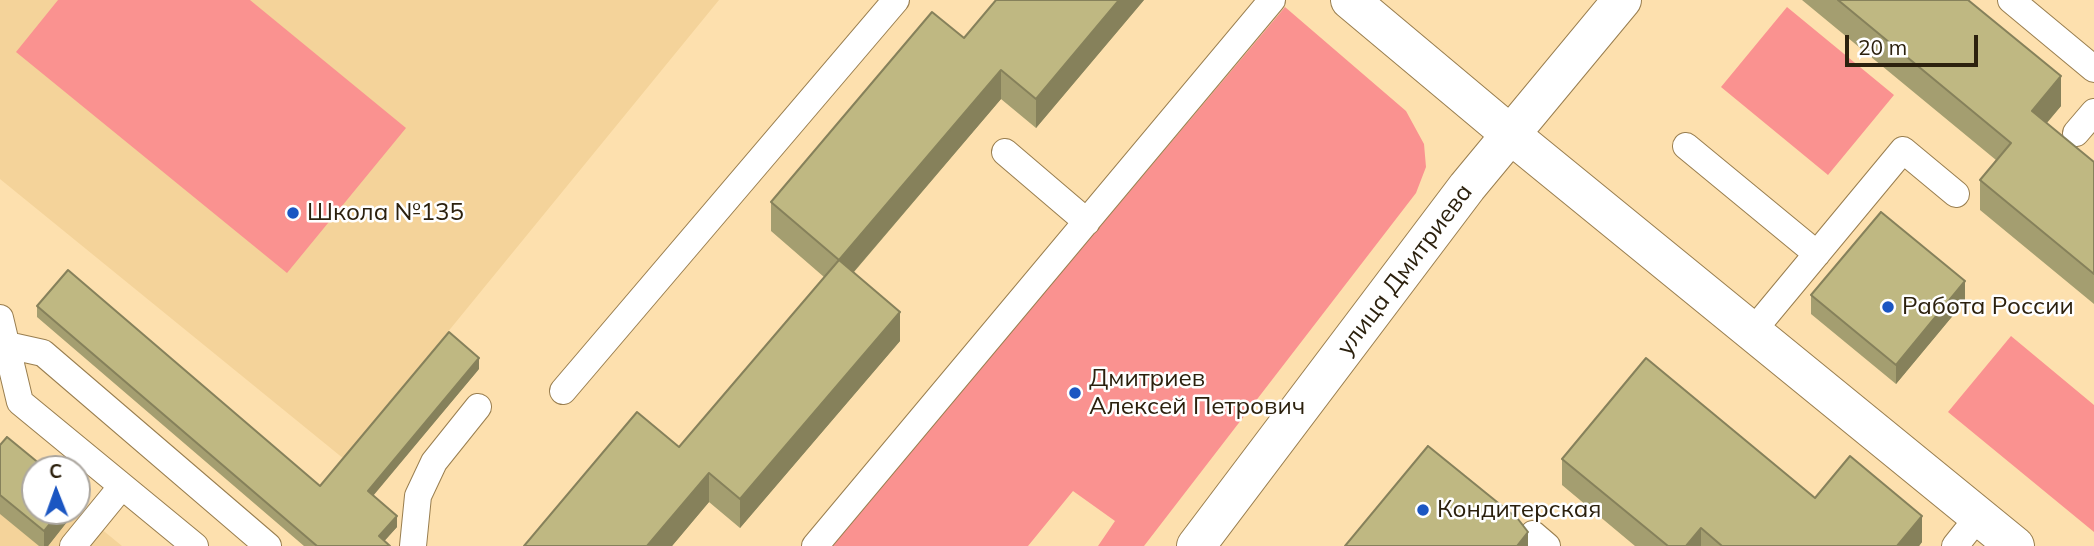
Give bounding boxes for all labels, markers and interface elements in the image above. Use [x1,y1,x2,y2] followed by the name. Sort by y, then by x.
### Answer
[1849,21,1982,65] scale bar
[1858,34,1907,60] text: 20 m
[1331,179,1479,361] street label: улица Дмитриева
[307,199,464,227] place label: Школа №135
[285,205,301,221] marker: Школа №135
[1902,293,2074,321] place label: Работа России
[1880,299,1896,315] marker: Работа России
[1089,365,1305,421] place label: Дмитриев Алексей Петрович
[1067,385,1083,401] marker: Дмитриев Алексей Петрович
[21,455,91,525] north arrow
[49,459,62,483] text: С
[1437,496,1601,524] place label: Кондитерская
[1415,502,1431,518] marker: Кондитерская

